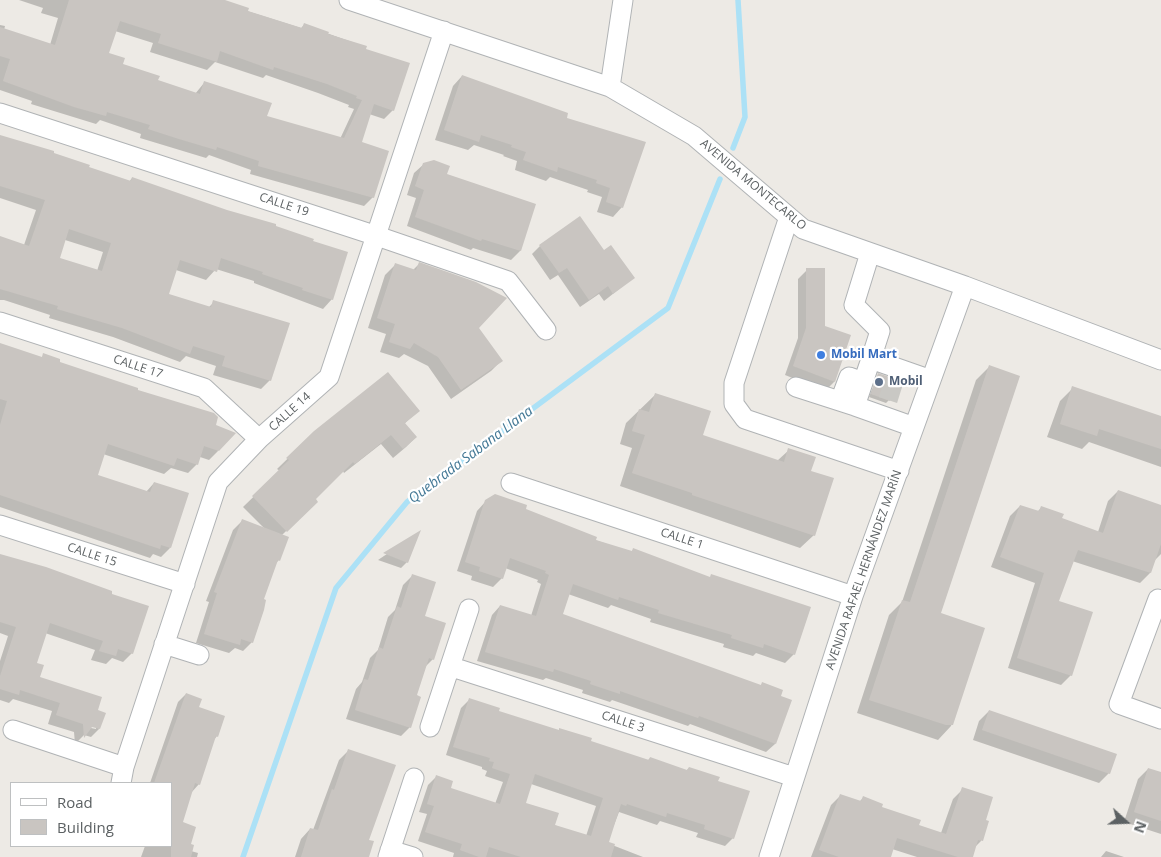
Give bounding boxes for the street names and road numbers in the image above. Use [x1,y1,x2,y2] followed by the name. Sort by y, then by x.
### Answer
[697,136,809,234] street label: AVENIDA MONTECARLO
[257,190,311,220] street label: CALLE 19
[111,352,165,382] street label: CALLE 17
[266,390,314,434] street label: CALLE 14
[823,468,905,672] street label: AVENIDA RAFAEL HERNÁNDEZ MARÍN
[659,525,705,553] street label: CALLE 1
[65,540,119,570] street label: CALLE 15
[600,708,646,736] street label: CALLE 3

